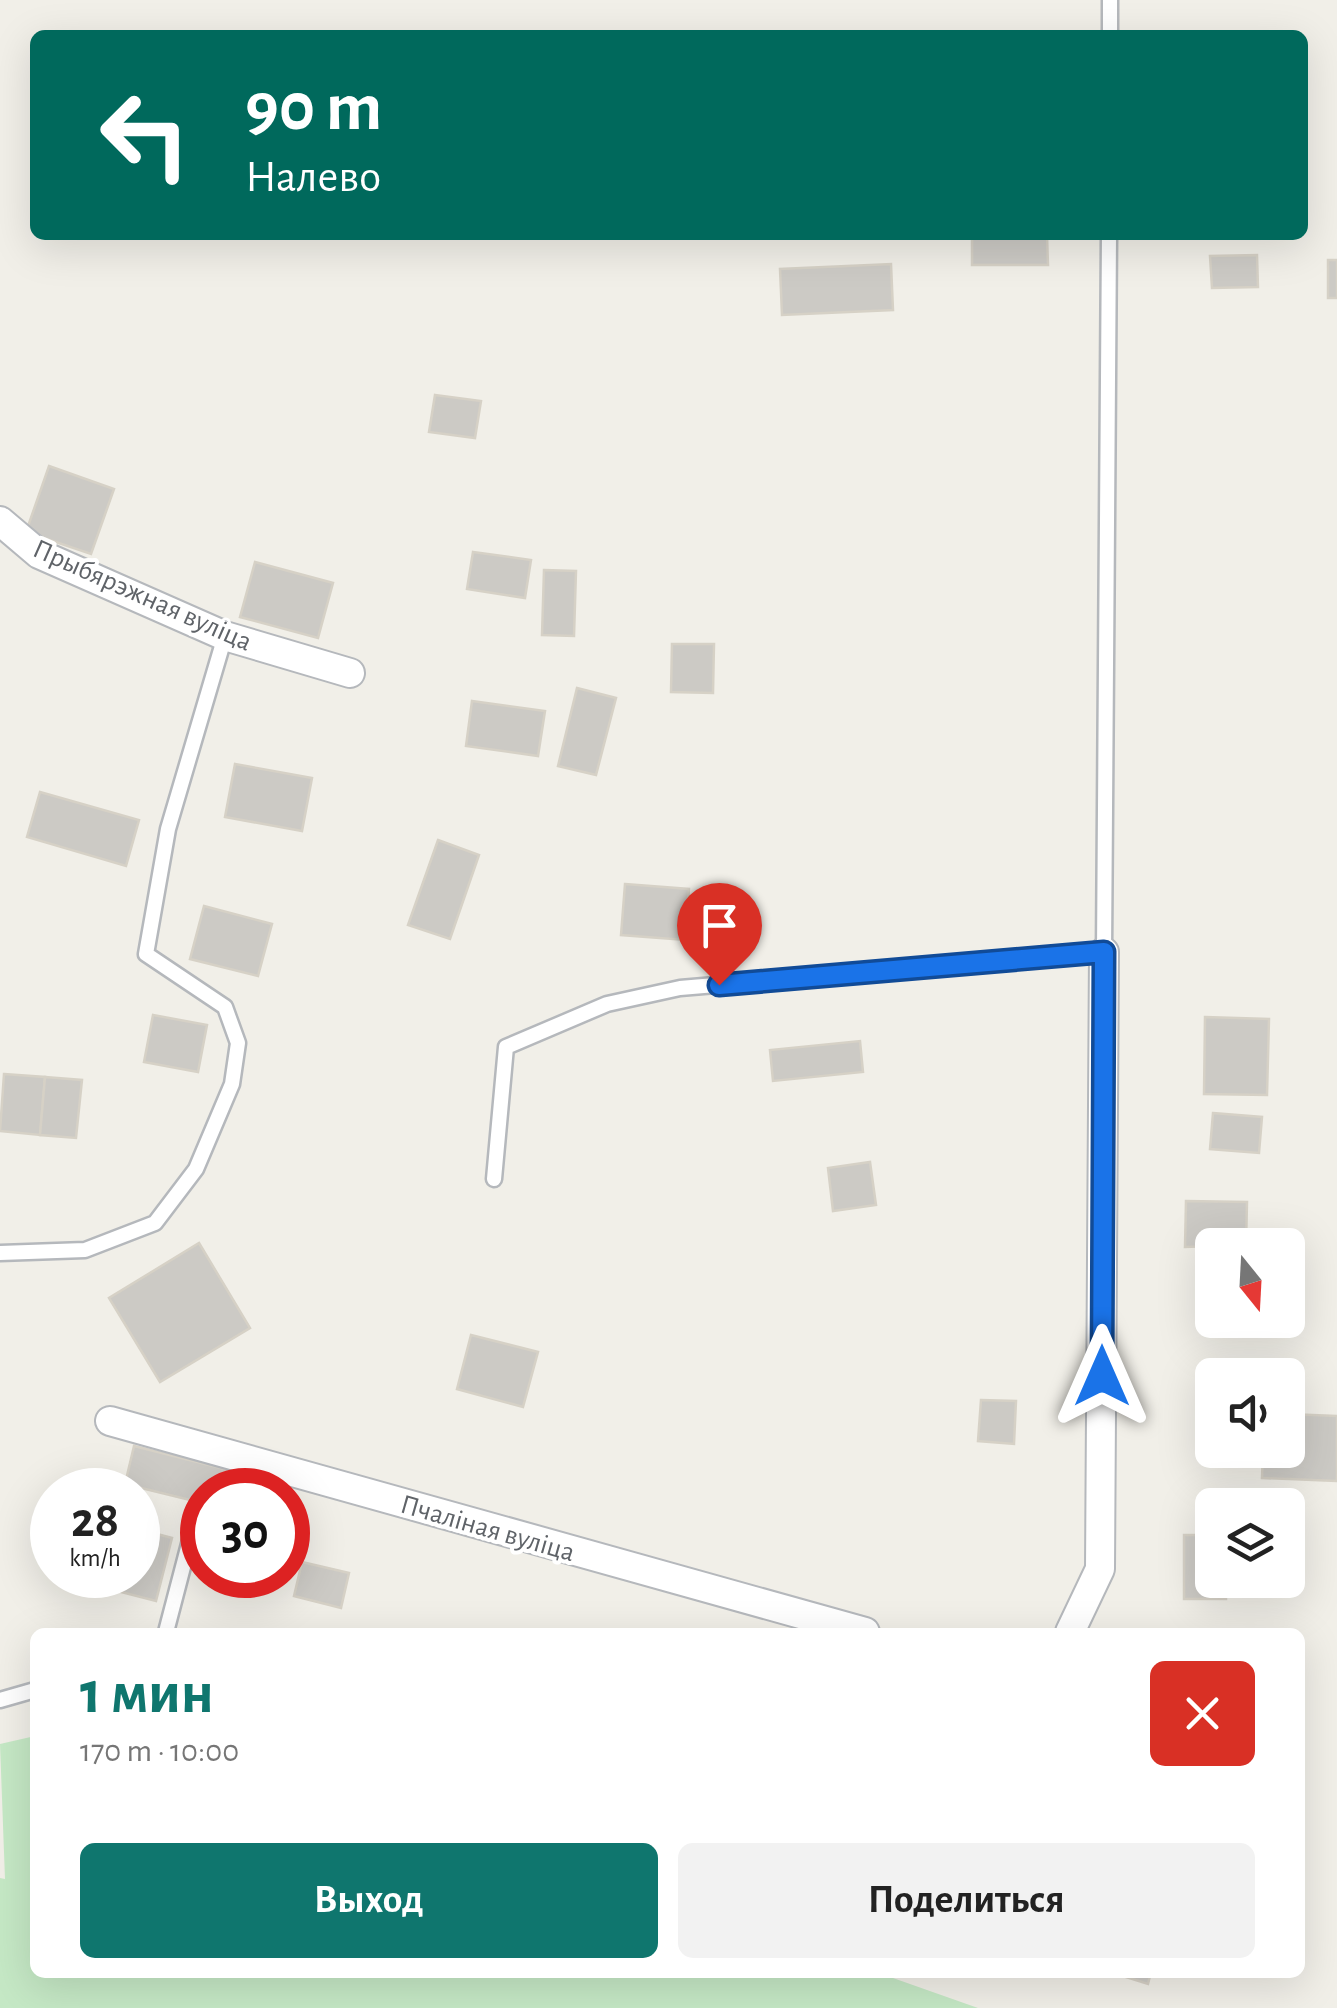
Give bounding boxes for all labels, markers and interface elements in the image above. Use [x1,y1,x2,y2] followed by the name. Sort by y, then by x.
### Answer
[80,70,210,200] icon: left
[245,73,382,143] text: 90 m
[245,155,381,200] text: Налево
[29,535,256,657] street label: Прыбярэжная вуліца
[677,883,762,986] pin
[692,898,747,953] icon: arrive
[1195,1228,1305,1338] north arrow
[1195,1228,1305,1598] map controls
[1050,1324,1154,1428] position arrow
[1195,1358,1305,1468] button: sound
[180,1468,310,1598] speed limit sign: 30
[1195,1488,1305,1598] button: layers
[397,1491,578,1567] street label: Пчаліная вуліца
[71,1496,119,1546] text: 28
[69,1546,121,1571] text: km/h
[1150,1661,1255,1766] button: close
[80,1664,214,1724] text: 1 мин
[80,1735,239,1767] text: 170 m · 10:00
[80,1843,658,1958] button: Выход
[678,1843,1255,1958] button: Поделиться

